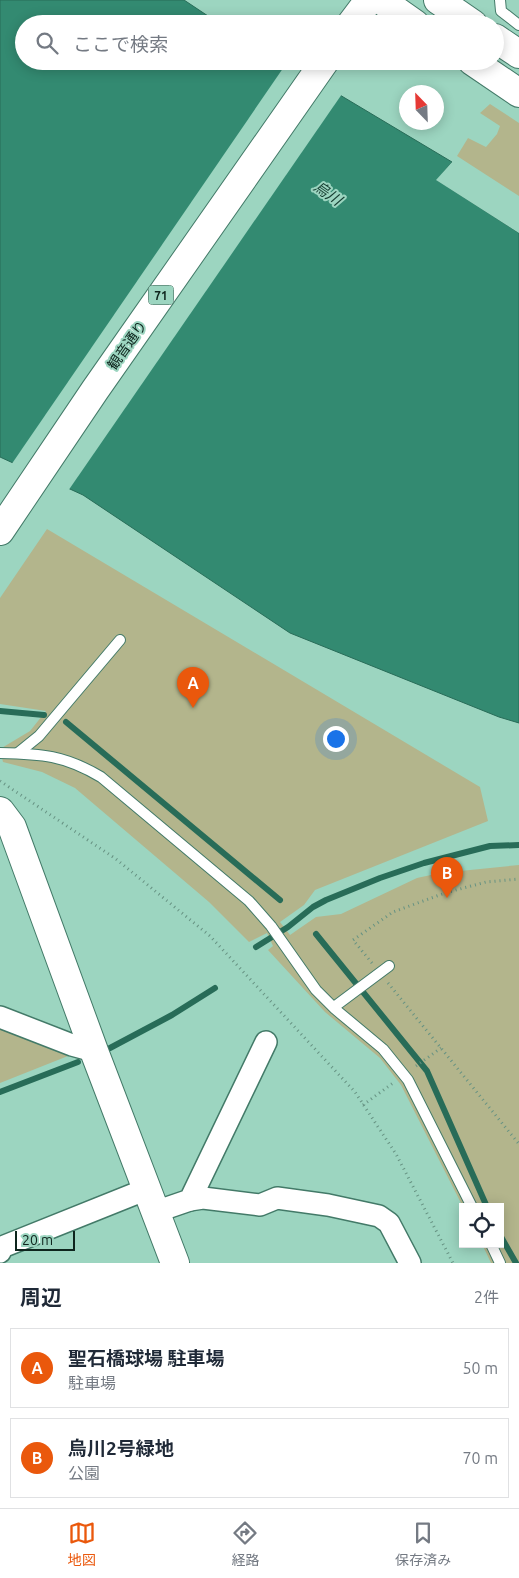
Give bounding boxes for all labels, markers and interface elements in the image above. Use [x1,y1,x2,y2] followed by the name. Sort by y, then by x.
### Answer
[15,15,504,70] search box
[33,29,61,57] icon: search
[73,33,168,55] text: ここで検索
[399,85,444,130] north arrow
[311,177,347,210] water label: 烏川
[148,286,174,304] road number: 71
[104,317,150,373] street label: 観音通り
[177,667,209,708] pin: A
[323,726,349,752] your location
[431,857,463,898] pin: B
[459,1203,504,1248] map controls
[459,1203,504,1248] button: locate
[15,1228,75,1251] scale bar
[22,1232,53,1248] text: 20 m
[20,1285,62,1309] text: 周辺
[474,1288,499,1306] text: 2件
[68,1347,225,1369] text: 聖石橋球場 駐車場
[31,1359,43,1377] text: A
[462,1359,498,1377] text: 50 m
[68,1374,116,1392] text: 駐車場
[68,1437,174,1459] text: 烏川2号緑地
[32,1449,42,1467] text: B
[462,1449,498,1467] text: 70 m
[68,1464,100,1482] text: 公園
[68,1519,96,1569] tab: 地図
[231,1519,259,1569] tab: 経路
[395,1519,451,1569] tab: 保存済み

